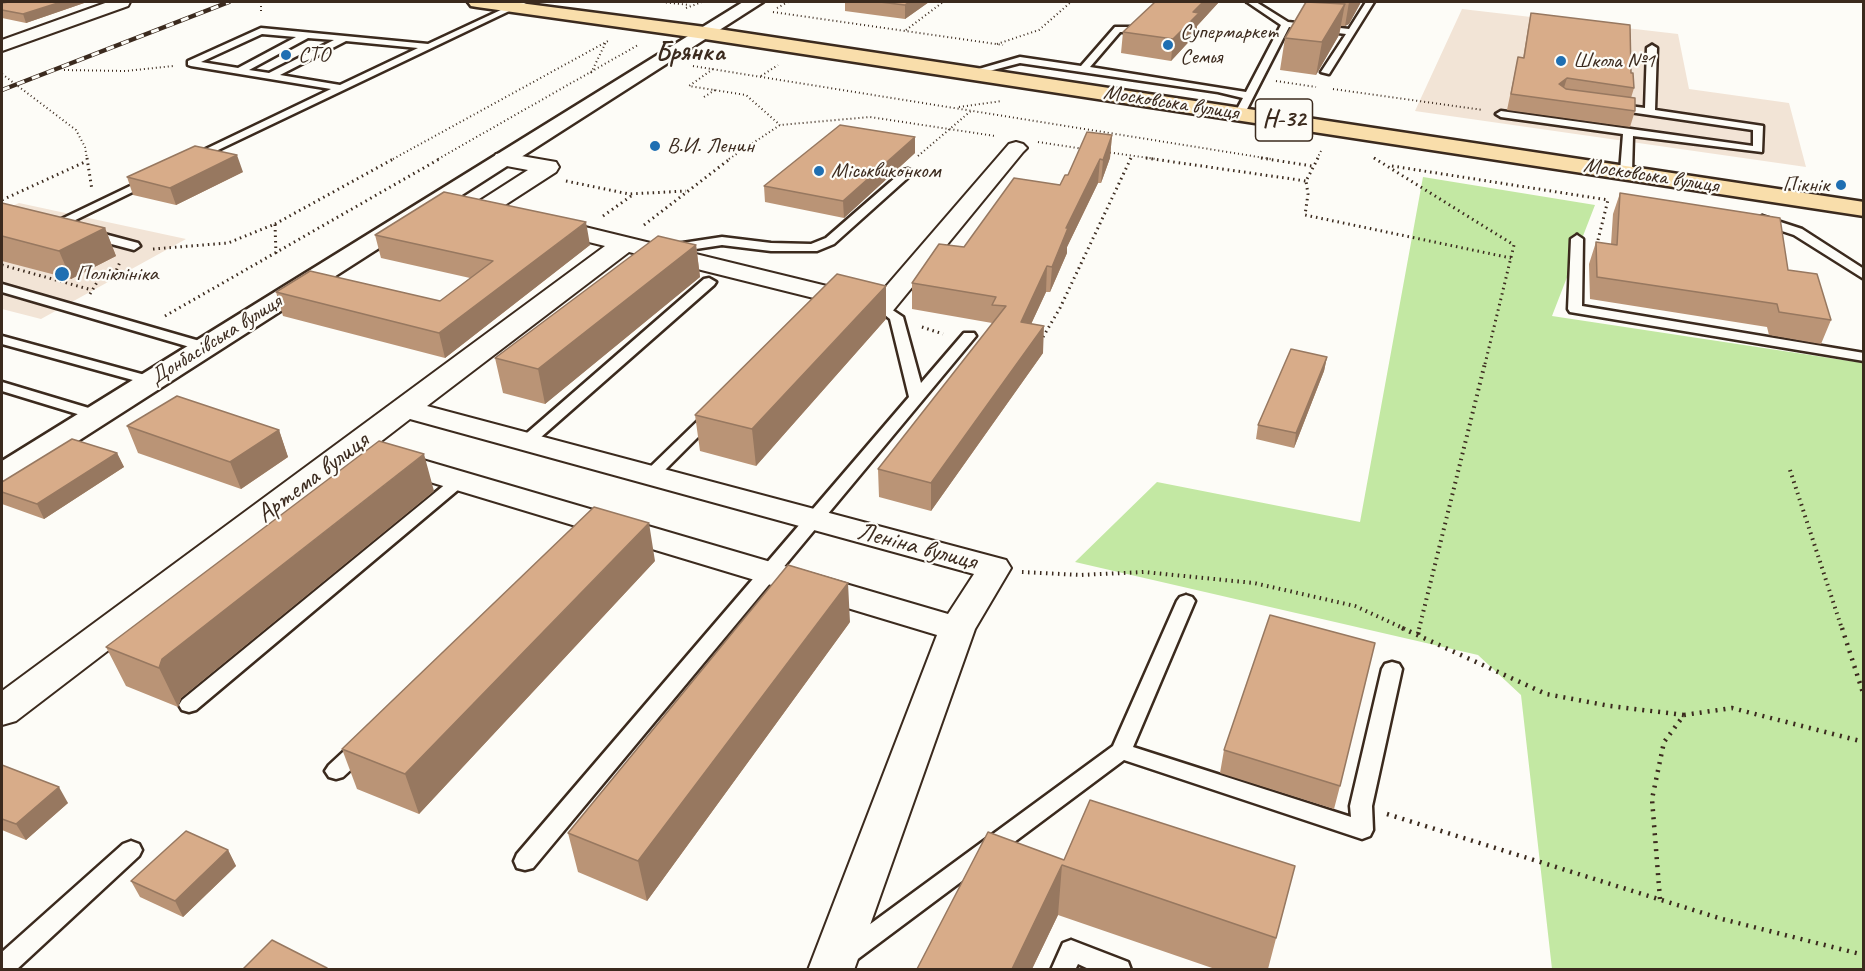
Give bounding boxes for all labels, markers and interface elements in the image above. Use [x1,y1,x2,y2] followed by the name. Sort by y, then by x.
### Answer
[1180,19,1278,70] place label: Супермаркет Семья
[655,37,725,69] district label: Брянка
[1161,38,1175,52] marker: Супермаркет Семья
[298,42,330,68] place label: СТО
[279,48,293,62] marker: СТО
[1573,48,1655,74] place label: Школа №1
[1554,54,1568,68] marker: Школа №1
[1101,79,1241,127] street label: Московська вулиця
[1256,99,1312,141] road number: Н-32
[667,133,754,159] place label: В.И. Ленин
[648,139,662,153] marker: В.И. Ленин
[1581,152,1721,200] street label: Московська вулиця
[831,158,940,184] place label: Міськвиконком
[812,164,826,178] marker: Міськвиконком
[1782,172,1829,198] place label: Пікнік
[1834,178,1848,192] marker: Пікнік
[76,261,158,287] place label: Поліклініка
[53,265,71,283] marker: Поліклініка
[145,289,287,391] street label: Донбасівська вулиця
[251,426,375,530] street label: Артема вулиця
[854,516,980,578] street label: Леніна вулиця

